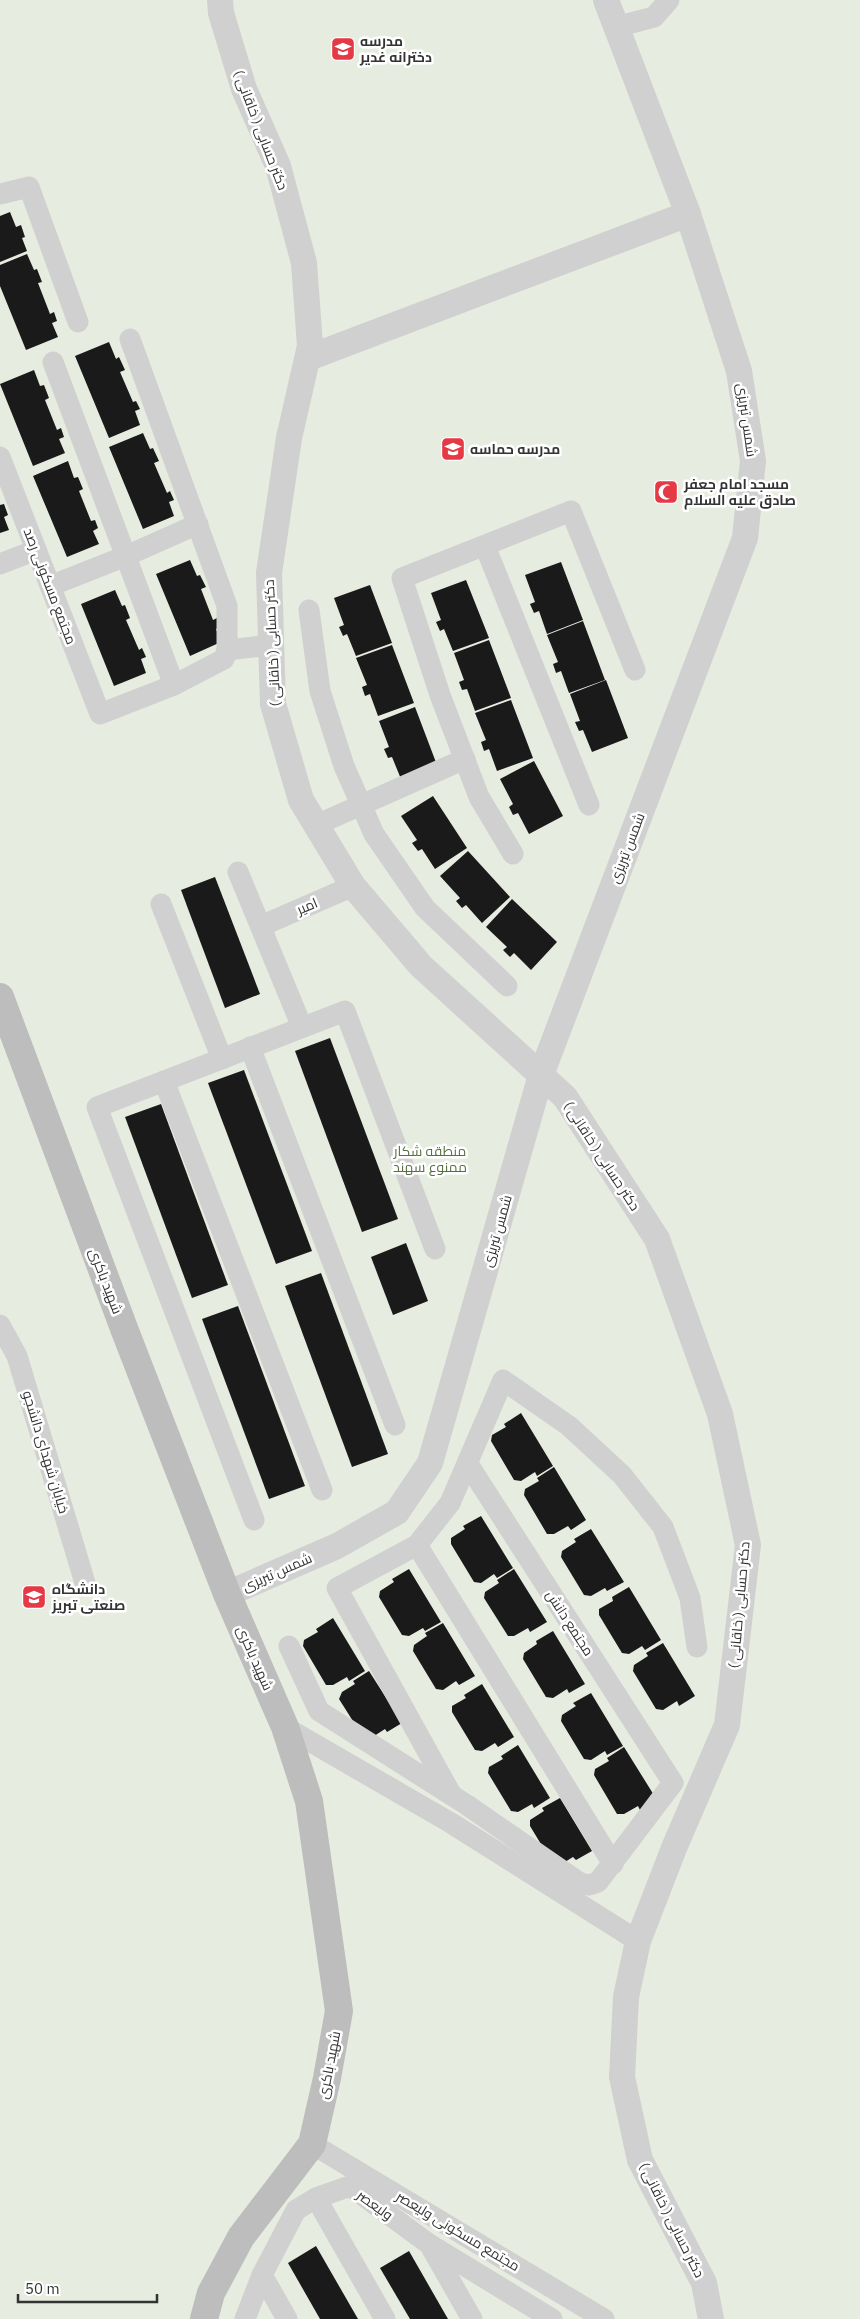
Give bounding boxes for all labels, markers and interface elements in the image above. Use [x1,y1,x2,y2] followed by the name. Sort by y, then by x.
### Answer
[359,32,432,66] place label: مدرسه دخترانه غدیر
[330,36,356,62] school or university icon: مدرسه دخترانه غدیر
[230,67,292,193] street label: دکتر حسابی ( خاقانی )
[733,382,761,458] street label: شمس تبریزی
[440,436,466,462] school or university icon: مدرسه حماسه
[470,440,560,458] place label: مدرسه حماسه
[683,475,796,510] place label: مسجد امام جعفر صادق علیه السلام
[653,479,679,505] mosque icon: مسجد امام جعفر صادق علیه السلام
[19,525,81,647] street label: مجتمع مسکونی رصد
[260,579,284,707] street label: دکتر حسابی ( خاقانی )
[605,810,649,886] street label: شمس تبریزی
[293,894,320,919] street label: امیر
[560,1098,644,1214] street label: دکتر حسابی ( خاقانی )
[393,1142,467,1176] park label: منطقه شکار ممنوع سهند
[478,1193,516,1269] street label: شمس تبریزی
[85,1246,127,1316] street label: شهید باکری
[19,1389,73,1515] street label: خیابان شهدای دانشجو
[724,1541,754,1669] street label: دکتر حسابی ( خاقانی )
[239,1549,315,1595] street label: شمس تبریزی
[51,1580,125,1614] place label: دانشگاه صنعتی تبریز
[21,1584,47,1610] school or university icon: دانشگاه صنعتی تبریز
[542,1587,598,1659] street label: مجتمع دانش
[233,1623,277,1693] street label: شهید باکری
[314,2029,344,2101] street label: شهید باکری
[635,2159,709,2281] street label: دکتر حسابی ( خاقانی )
[353,2185,397,2224] street label: ولیعصر
[392,2186,523,2275] street label: مجتمع مسکونی ولیعصر
[18,2272,156,2304] scale bar
[25,2279,60,2298] text: 50 m

